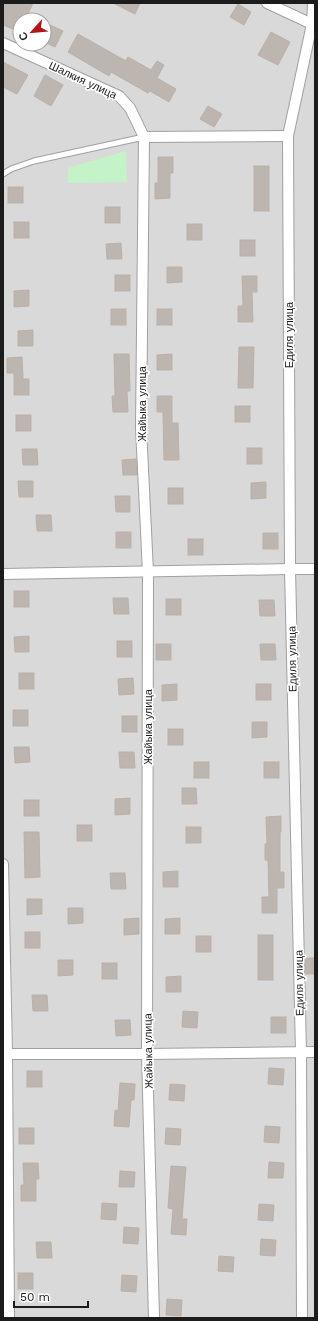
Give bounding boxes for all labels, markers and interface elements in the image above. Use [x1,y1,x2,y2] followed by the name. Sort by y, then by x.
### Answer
[12,12,52,52] north arrow
[16,30,31,43] text: С
[47,59,120,102] street label: Шалкия улица
[283,301,296,368] street label: Едиля улица
[136,365,149,442] street label: Жайыка улица
[285,625,300,692] street label: Едиля улица
[142,688,155,765] street label: Жайыка улица
[292,949,307,1016] street label: Едиля улица
[141,1012,156,1089] street label: Жайыка улица
[14,1283,88,1309] scale bar
[20,1290,50,1304] text: 50 m

